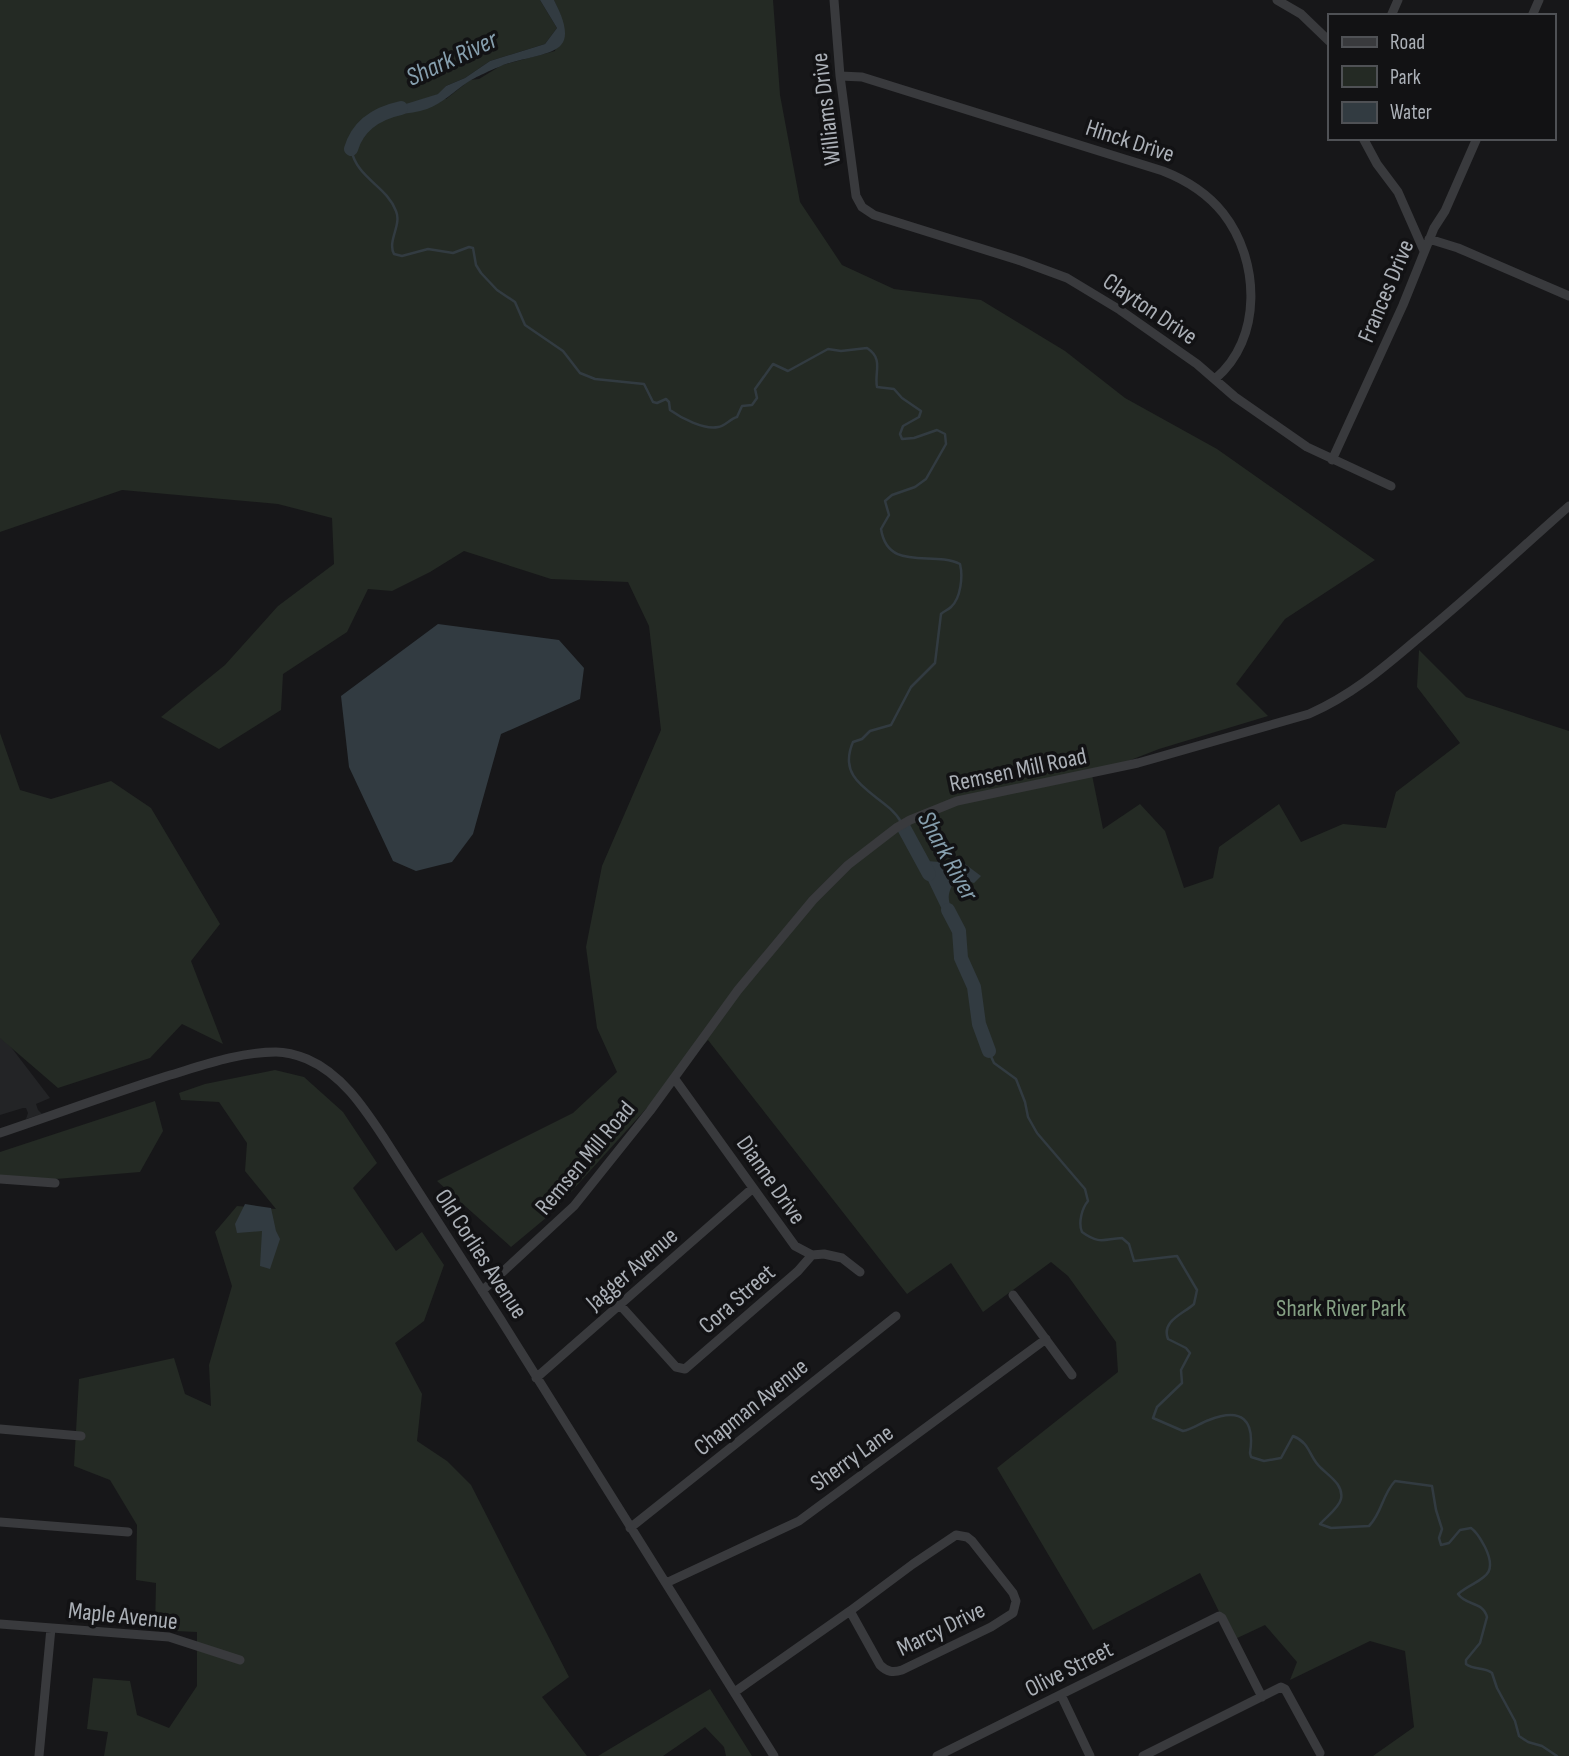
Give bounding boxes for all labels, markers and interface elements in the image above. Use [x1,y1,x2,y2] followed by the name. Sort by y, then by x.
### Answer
[1328,14,1555,140] legend
[402,24,504,94] water label: Shark River
[1390,30,1425,55] text: Road
[805,51,847,167] street label: Williams Drive
[1390,65,1421,90] text: Park
[1390,100,1432,125] text: Water
[1082,113,1178,169] street label: Hinck Drive
[1351,235,1421,347] street label: Frances Drive
[1097,267,1203,351] street label: Clayton Drive
[947,741,1089,799] street label: Remsen Mill Road
[910,806,985,907] water label: Shark River
[529,1095,641,1221] street label: Remsen Mill Road
[730,1130,812,1230] street label: Dianne Drive
[428,1184,534,1324] street label: Old Corlies Avenue
[579,1221,684,1317] street label: Jagger Avenue
[693,1258,781,1340] street label: Cora Street
[1276,1294,1406,1323] park label: Shark River Park
[688,1352,814,1462] street label: Chapman Avenue
[805,1418,899,1498] street label: Sherry Lane
[892,1595,990,1663] street label: Marcy Drive
[67,1596,179,1636] street label: Maple Avenue
[1020,1635,1118,1703] street label: Olive Street

